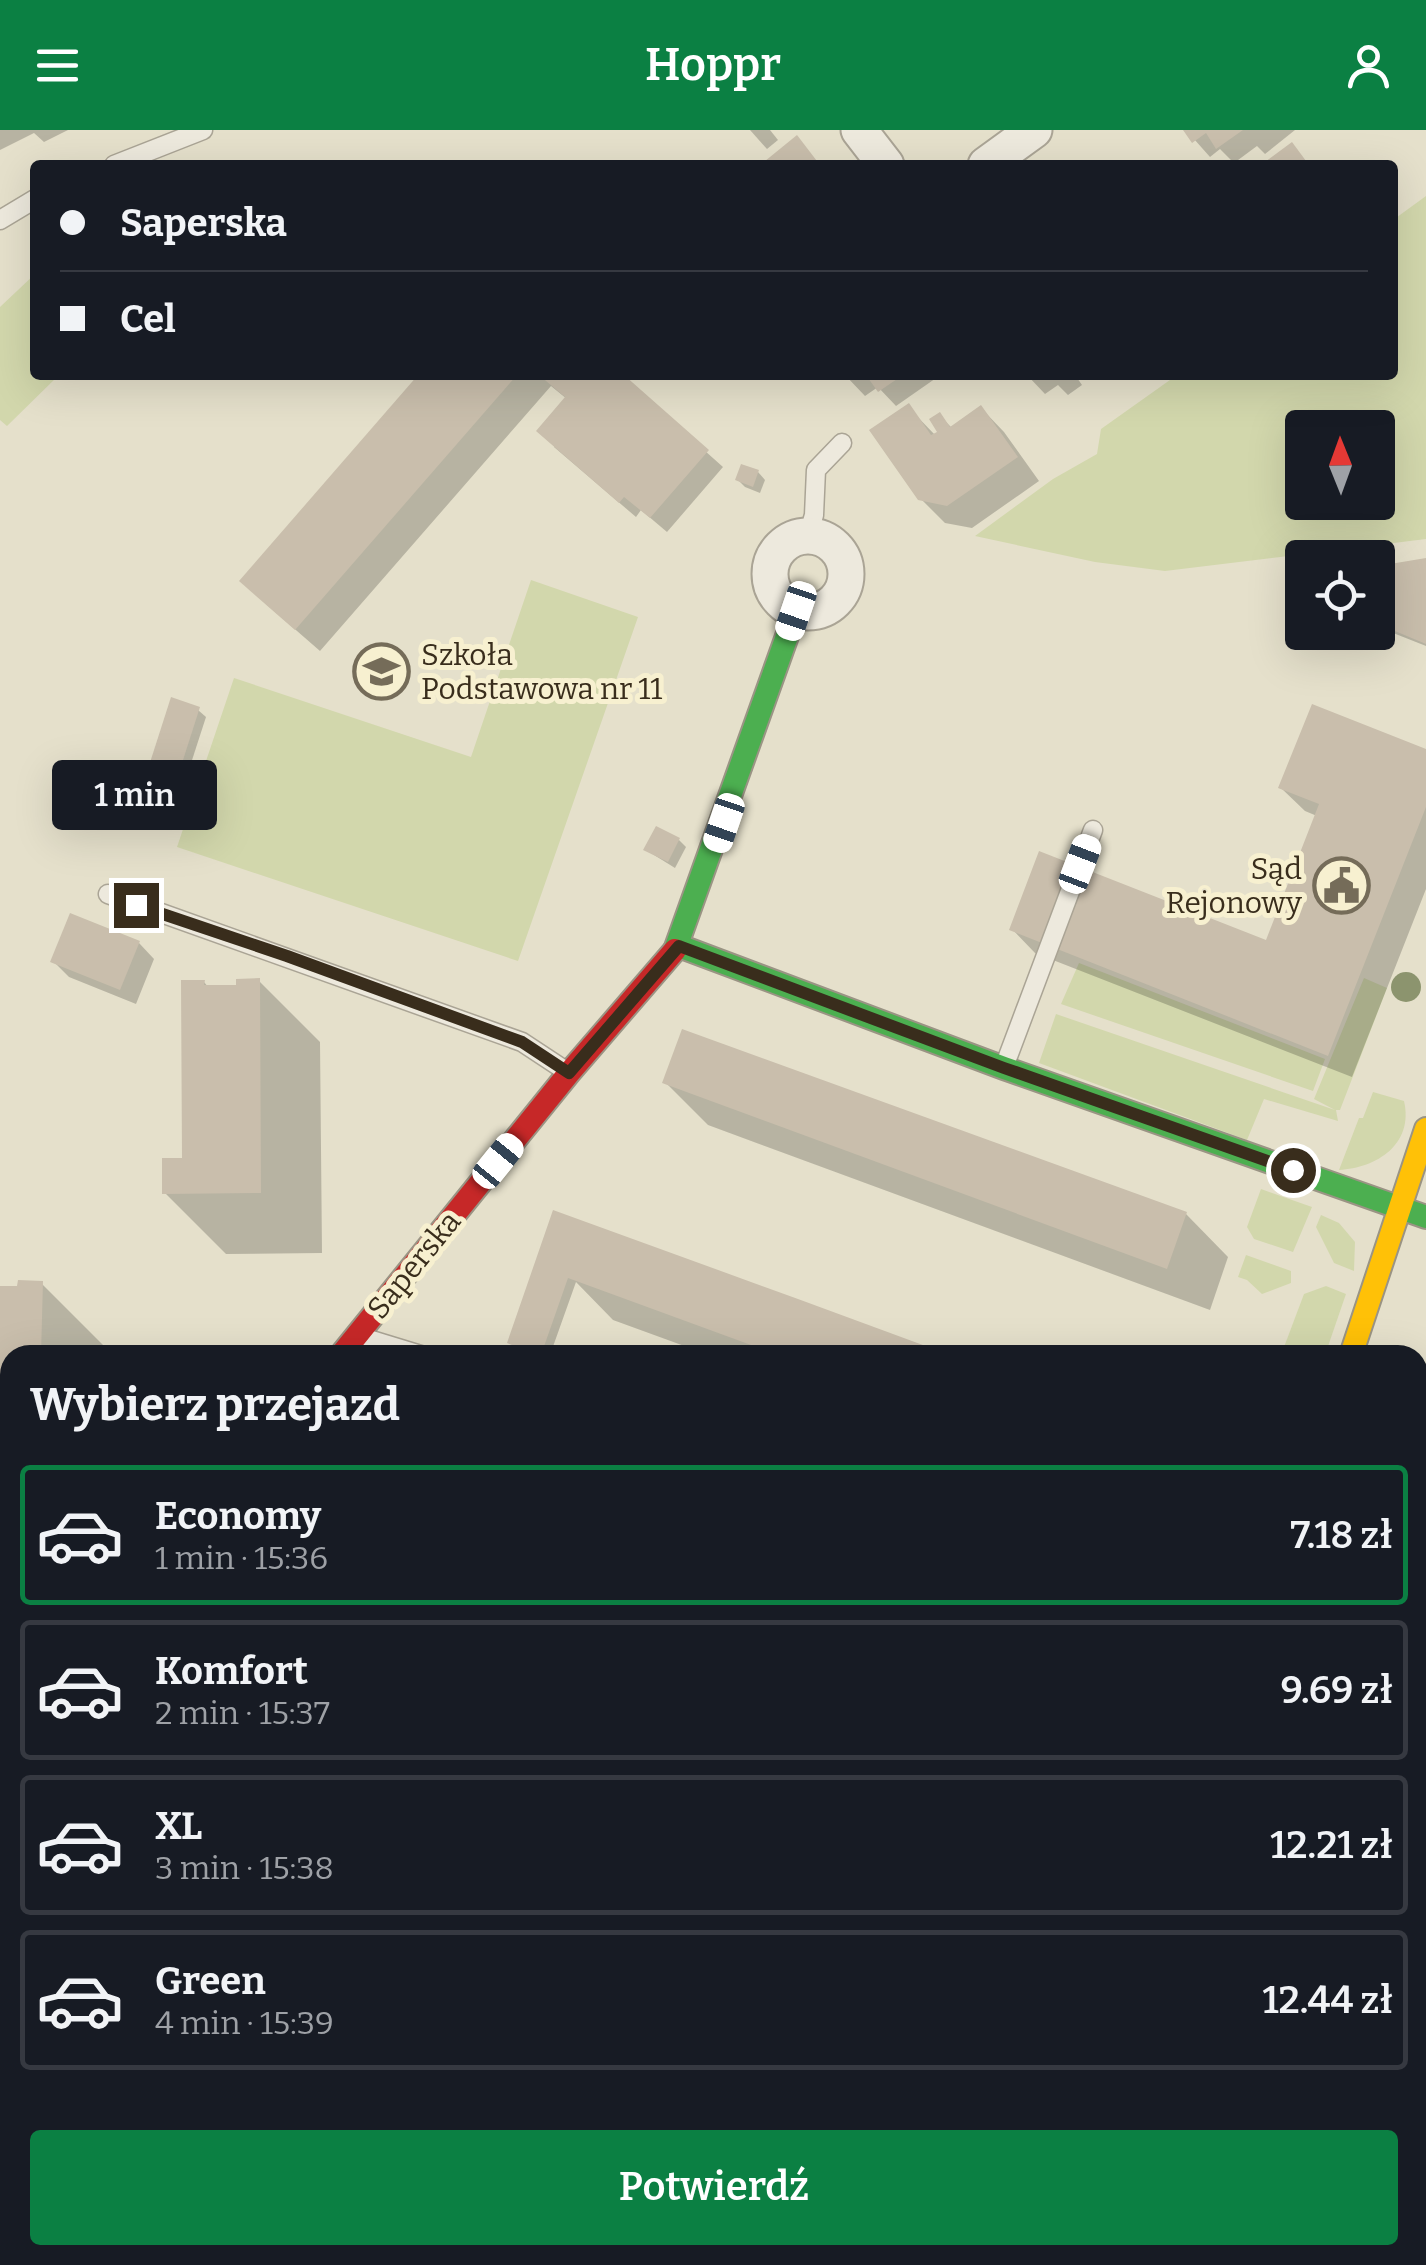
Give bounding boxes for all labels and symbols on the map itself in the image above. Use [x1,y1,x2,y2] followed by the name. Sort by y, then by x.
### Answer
[1285,410,1395,520] north arrow
[772,578,820,644] car
[421,637,663,707] place label: Szkoła Podstawowa nr 11
[352,642,412,702] school or university icon: Szkoła Podstawowa nr 11
[54,760,218,830] callout: 1 min
[700,790,748,856] car
[1055,831,1105,897] car
[1165,851,1302,921] place label: Sąd Rejonowy
[1311,856,1371,916] public building icon: Sąd Rejonowy
[114,883,159,928] route end
[467,1128,529,1194] car
[1271,1148,1316,1193] route start
[360,1204,468,1326] street label: Saperska

